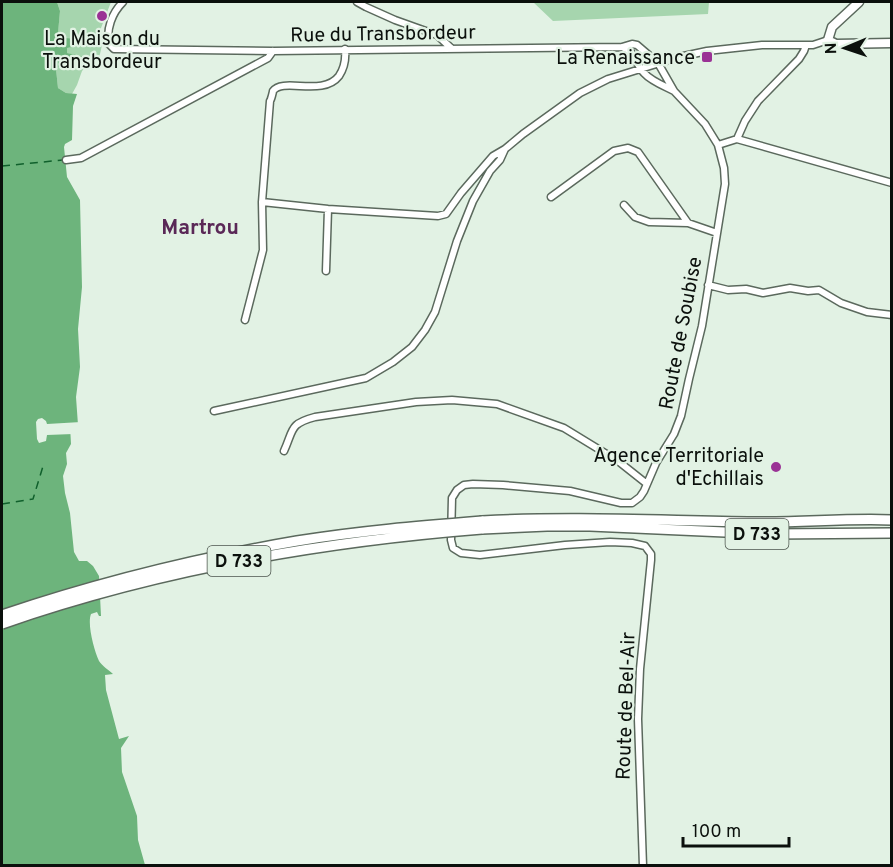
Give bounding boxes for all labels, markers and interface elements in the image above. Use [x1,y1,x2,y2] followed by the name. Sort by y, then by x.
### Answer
[95,9,109,23] marker: La Maison du Transbordeur
[815,18,875,78] north arrow
[290,20,476,50] street label: Rue du Transbordeur
[42,27,162,76] place label: La Maison du Transbordeur
[822,42,842,55] text: N
[556,46,695,72] place label: La Renaissance
[700,50,714,64] marker: La Renaissance
[161,215,239,242] district label: Martrou
[654,255,710,412] street label: Route de Soubise
[593,444,764,493] place label: Agence Territoriale d'Echillais
[769,460,783,474] marker: Agence Territoriale d'Echillais
[726,519,789,549] road number: D 733
[208,546,270,576] road number: D 733
[611,631,643,781] street label: Route de Bel-Air
[683,810,790,848] scale bar
[692,821,741,844] text: 100 m

